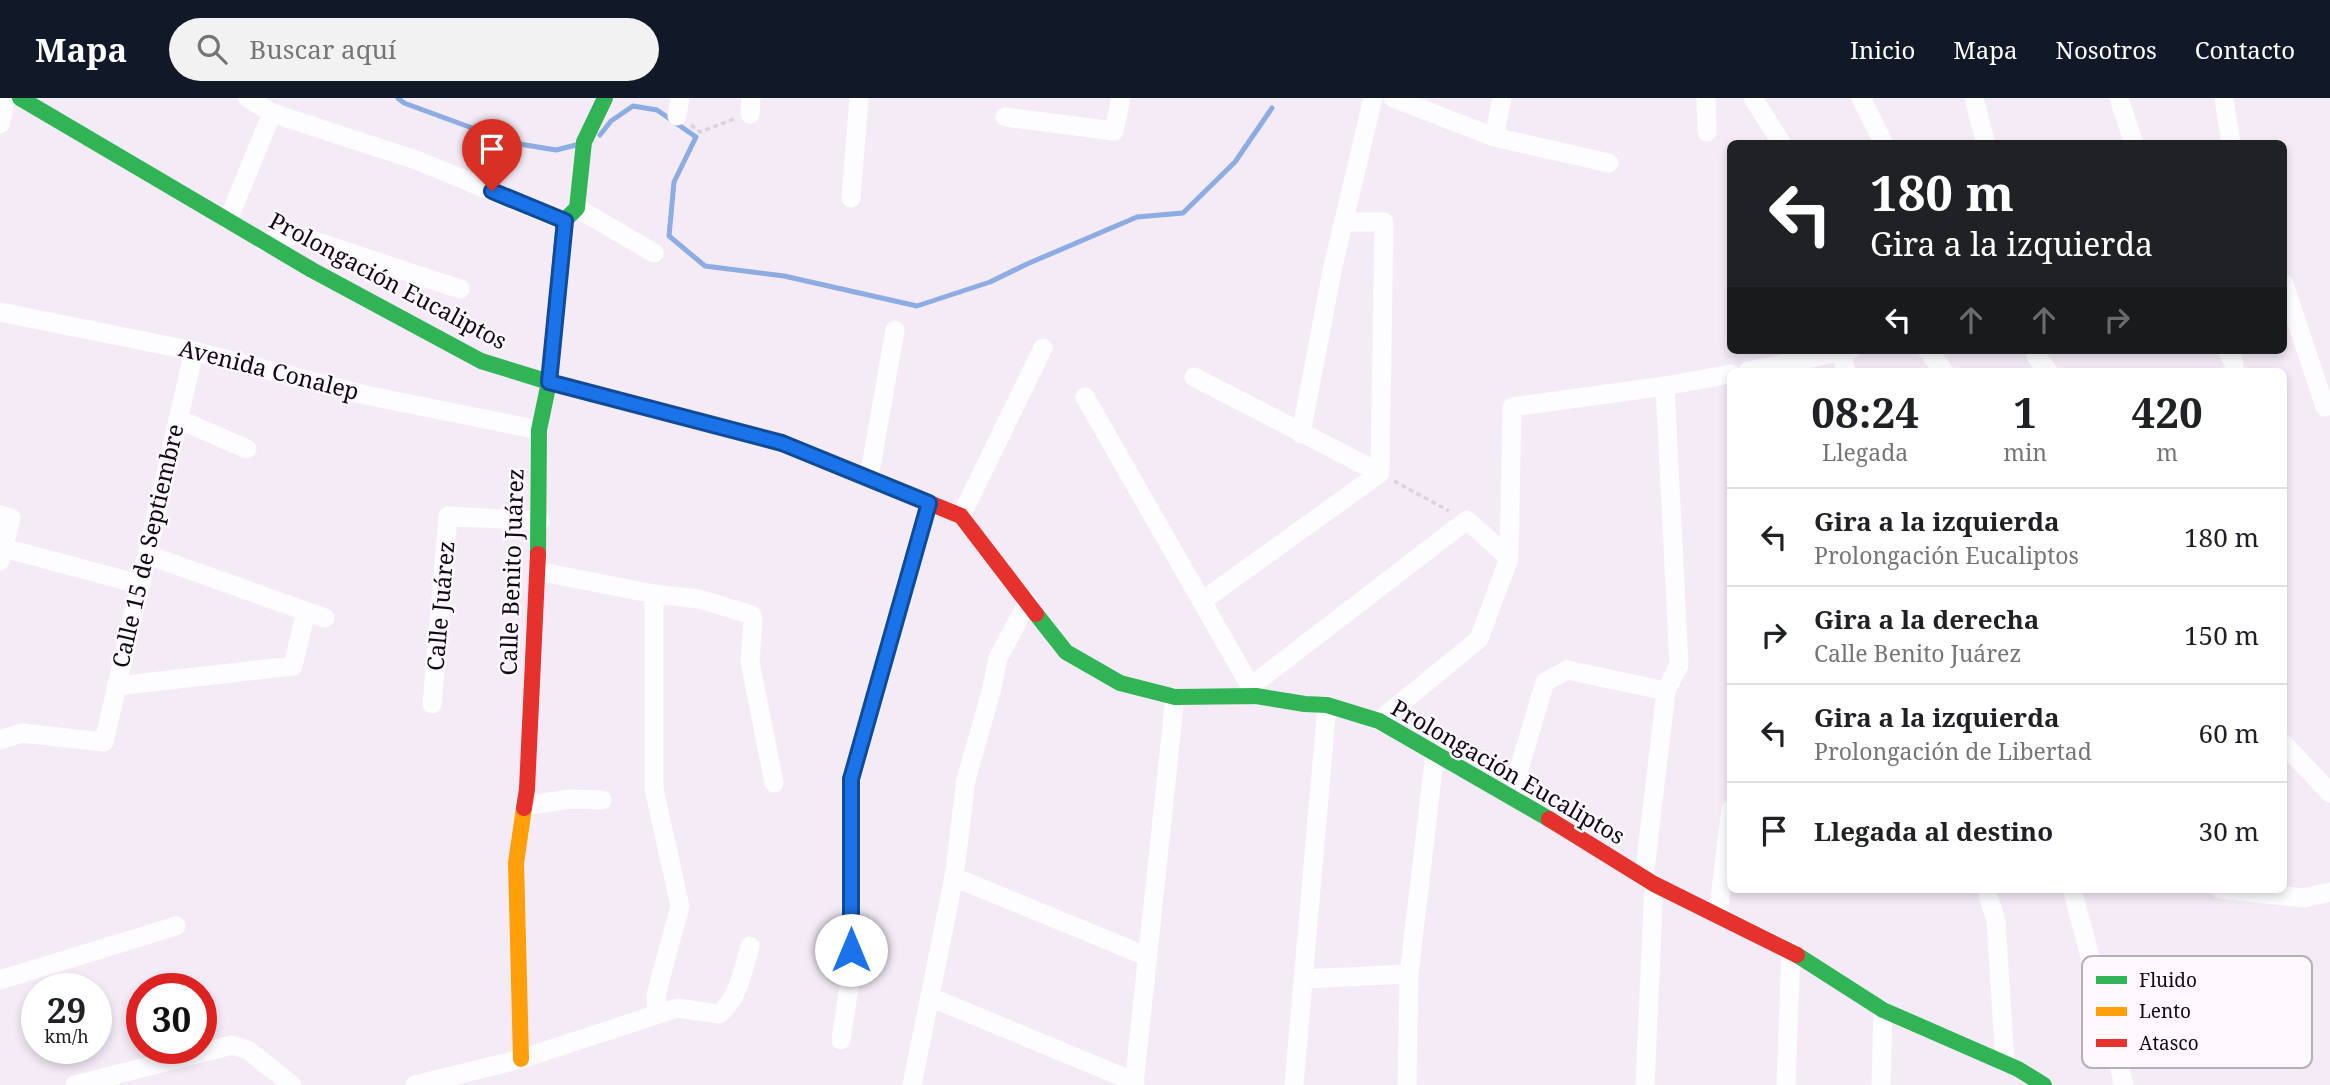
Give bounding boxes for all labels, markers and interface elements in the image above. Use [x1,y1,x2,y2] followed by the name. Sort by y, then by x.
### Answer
[169,18,659,81] search box
[35,27,127,72] text: Mapa
[193,30,231,68] icon: search
[249,31,396,67] text: Buscar aquí
[1850,33,1915,66] text: Inicio
[1953,33,2018,66] text: Mapa
[2056,33,2157,66] text: Nosotros
[2195,33,2295,66] text: Contacto
[462,119,522,191] pin
[473,130,511,168] icon: arrive
[1870,159,2014,225] text: 180 m
[1755,168,1846,259] icon: left
[264,204,513,356] street label: Prolongación Eucaliptos
[1870,222,2153,265] text: Gira a la izquierda
[1879,301,1917,339] icon: left
[1952,301,1990,339] icon: ahead
[2025,301,2063,339] icon: ahead
[2098,301,2136,339] icon: right
[176,331,363,407] street label: Avenida Conalep
[1811,383,1919,440] text: 08:24
[2013,383,2037,440] text: 1
[2131,383,2203,440] text: 420
[103,421,191,671] street label: Calle 15 de Septiembre
[1822,436,1908,468] text: Llegada
[2003,436,2047,468] text: min
[2156,436,2178,468] text: m
[491,468,531,676] street label: Calle Benito Juárez
[1814,503,2060,539] text: Gira a la izquierda
[1755,518,1793,556] icon: left
[2184,519,2259,555] text: 180 m
[1814,539,2079,571] text: Prolongación Eucaliptos
[418,540,462,672] street label: Calle Juárez
[1814,601,2039,637] text: Gira a la derecha
[1755,616,1793,654] icon: right
[2184,617,2259,653] text: 150 m
[1814,637,2021,669] text: Calle Benito Juárez
[1386,691,1631,851] street label: Prolongación Eucaliptos
[1814,699,2060,735] text: Gira a la izquierda
[1755,714,1793,752] icon: left
[2199,715,2259,751] text: 60 m
[1814,735,2092,767] text: Prolongación de Libertad
[1755,812,1793,850] icon: arrive
[1814,813,2053,849] text: Llegada al destino
[2199,813,2259,849] text: 30 m
[814,913,888,987] position arrow
[2082,956,2312,1068] legend
[2139,967,2197,993] text: Fluido
[126,973,217,1064] speed limit sign: 30
[47,986,86,1033] text: 29
[2139,998,2191,1024] text: Lento
[44,1024,89,1048] text: km/h
[2139,1030,2199,1056] text: Atasco

